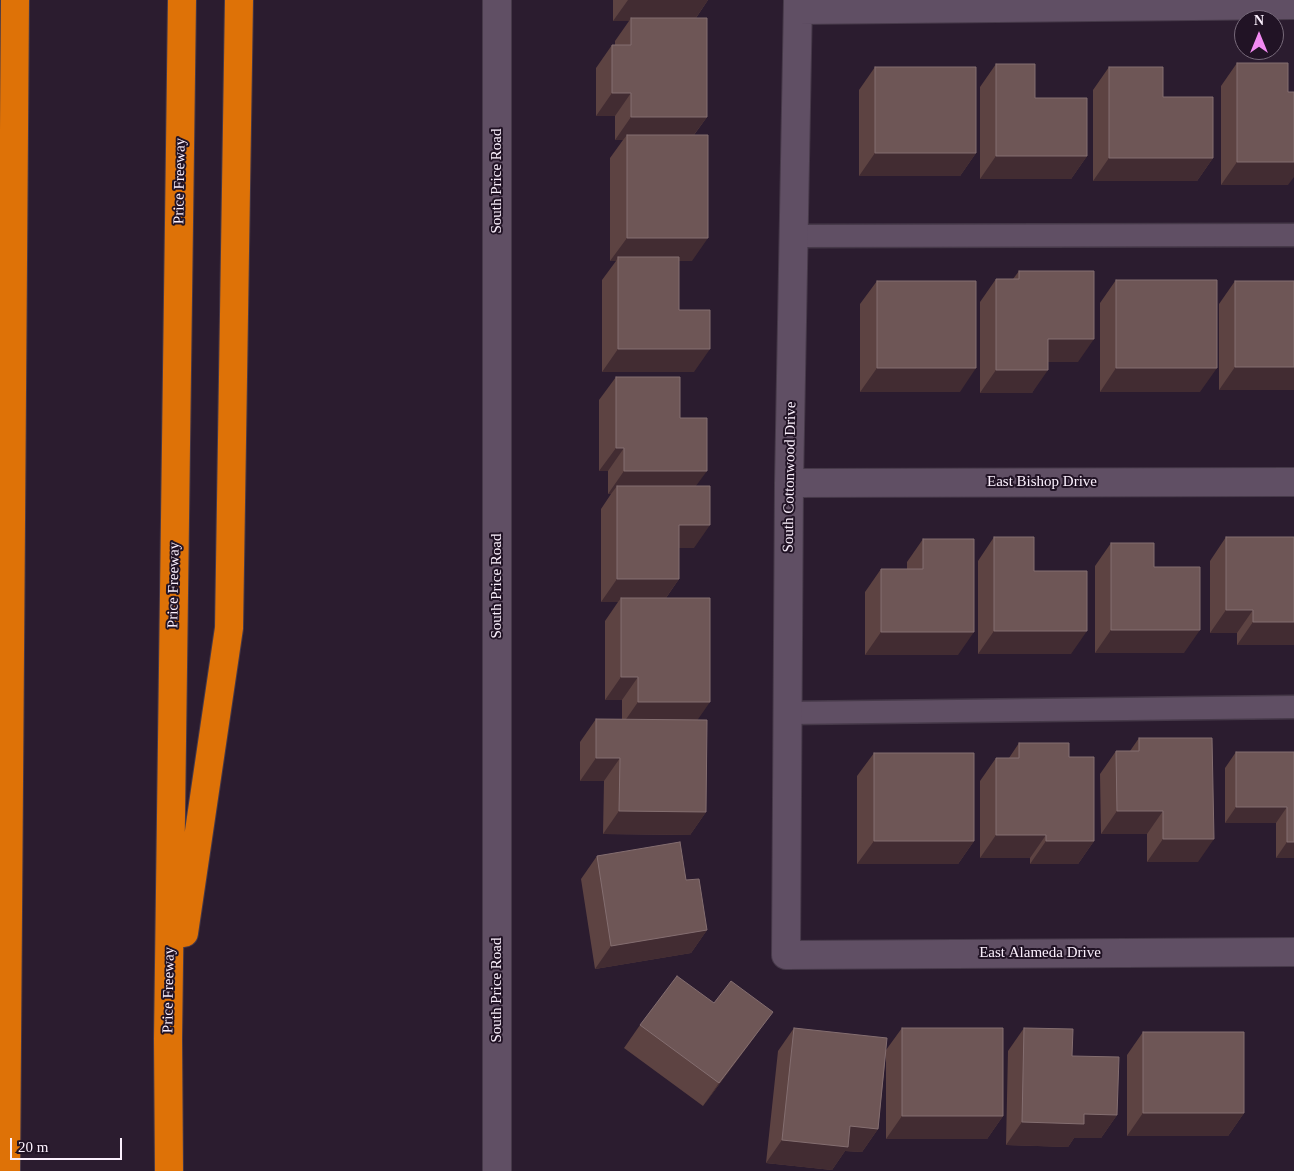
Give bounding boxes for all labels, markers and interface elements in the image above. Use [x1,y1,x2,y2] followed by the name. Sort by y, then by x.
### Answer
[1234,10,1284,60] north arrow
[1254,13,1264,28] text: N
[488,129,506,233] street label: South Price Road
[170,138,190,224] street label: Price Freeway
[780,401,800,553] street label: South Cottonwood Drive
[987,473,1097,491] street label: East Bishop Drive
[488,534,506,638] street label: South Price Road
[164,542,184,628] street label: Price Freeway
[488,938,506,1042] street label: South Price Road
[979,944,1101,962] street label: East Alameda Drive
[159,947,179,1033] street label: Price Freeway
[12,1128,125,1160] scale bar
[18,1139,48,1155] text: 20 m

